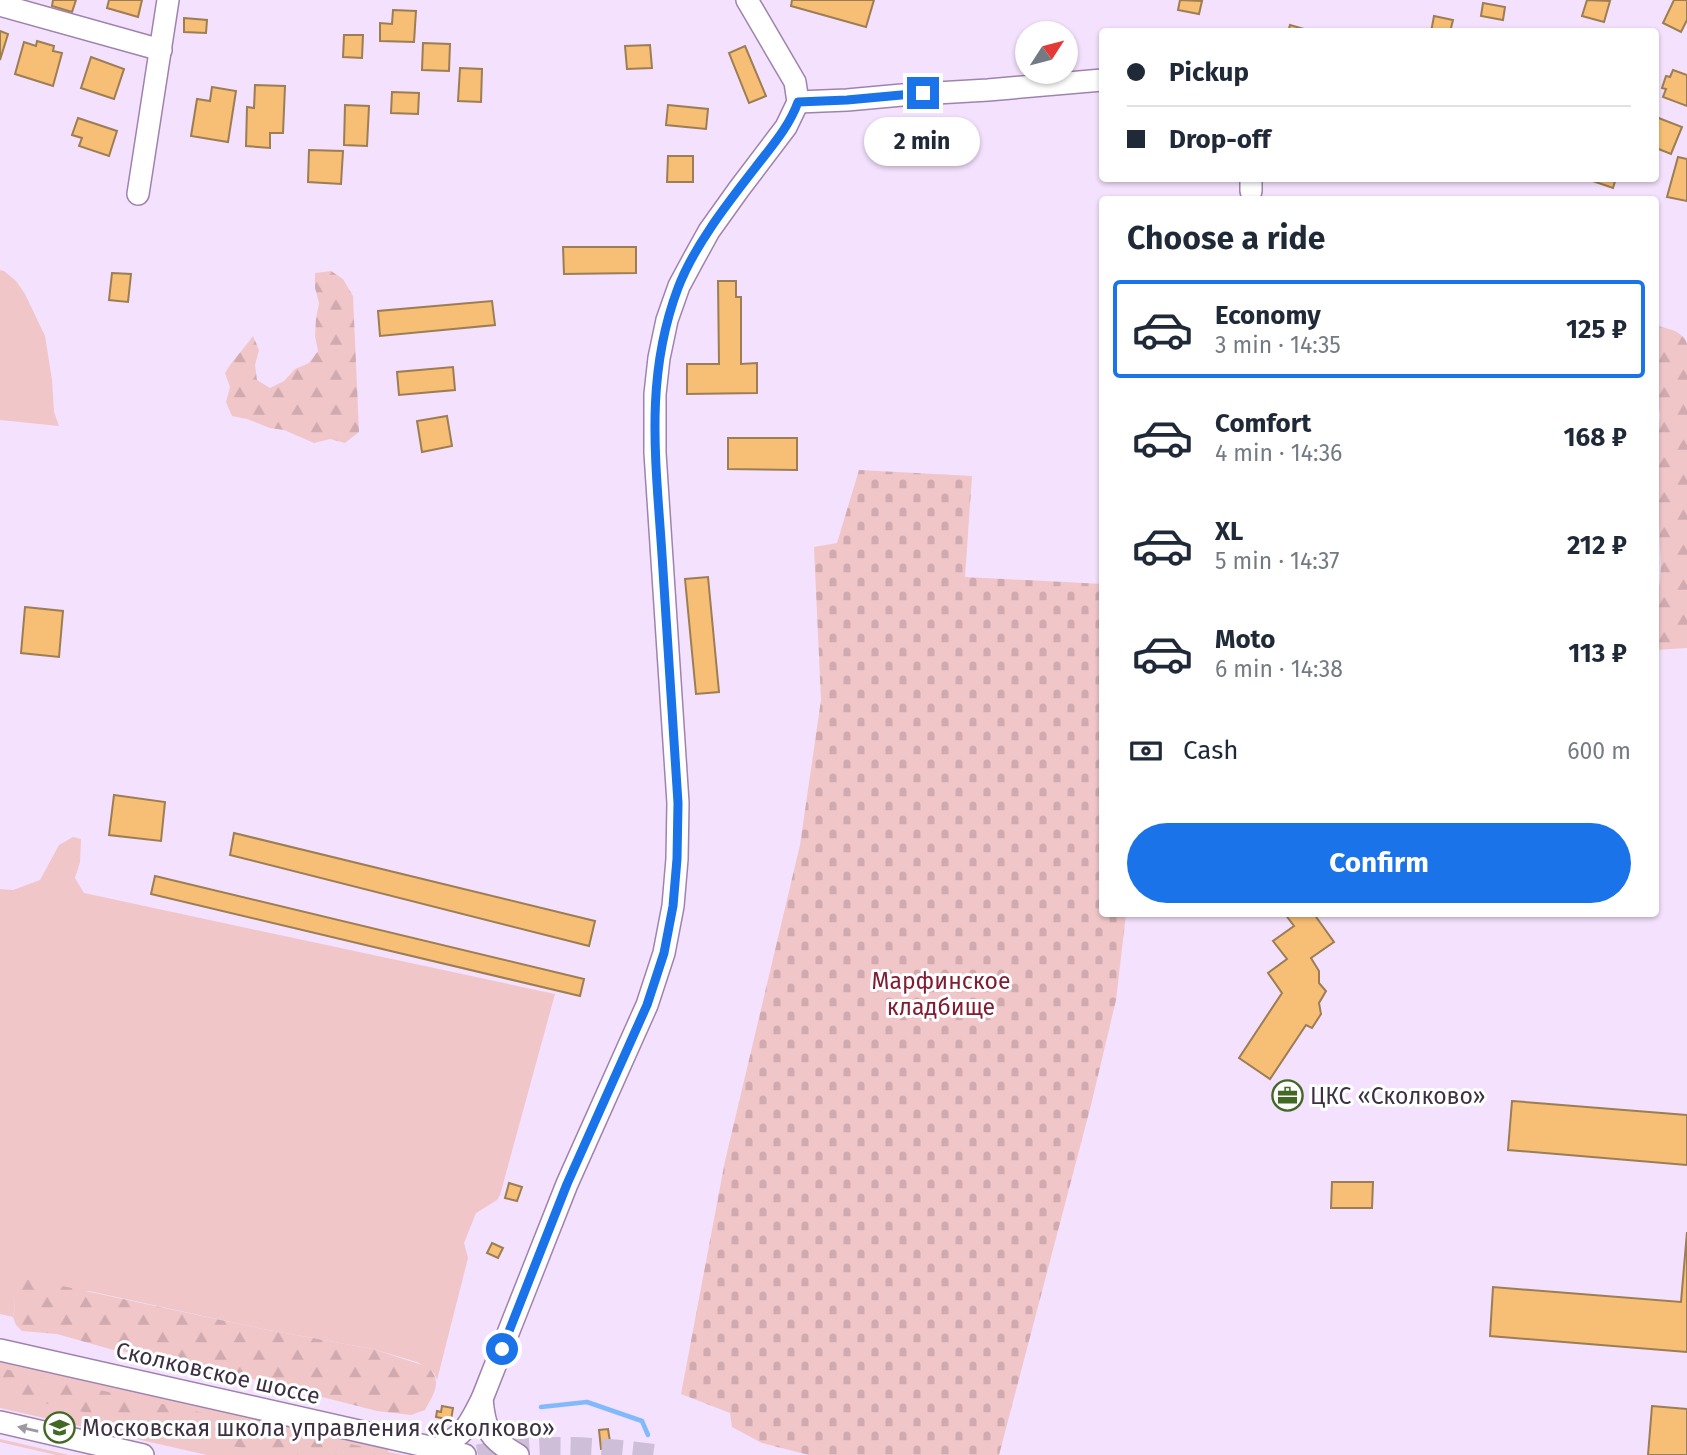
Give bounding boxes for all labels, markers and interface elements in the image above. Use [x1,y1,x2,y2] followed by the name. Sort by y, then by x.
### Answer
[1015,21,1078,84] north arrow
[1015,21,1078,84] map controls
[1169,57,1249,88] text: Pickup
[907,77,939,109] route end
[865,118,981,166] callout: 2 min
[1169,124,1271,155] text: Drop-off
[894,127,950,155] text: 2 min
[1127,219,1325,257] text: Choose a ride
[1131,298,1194,361] icon: car
[1215,300,1321,331] text: Economy
[1566,314,1627,345] text: 125 ₽
[1215,331,1341,359] text: 3 min · 14:35
[1131,406,1194,469] icon: car
[1215,408,1311,439] text: Comfort
[1564,422,1627,453] text: 168 ₽
[1215,439,1342,467] text: 4 min · 14:36
[1131,514,1194,577] icon: car
[1215,516,1243,547] text: XL
[1567,530,1627,561] text: 212 ₽
[1215,547,1340,575] text: 5 min · 14:37
[1131,622,1194,685] icon: car
[1215,624,1275,655] text: Moto
[1568,638,1627,669] text: 113 ₽
[1215,655,1343,683] text: 6 min · 14:38
[1127,732,1165,770] icon: cash
[1183,735,1239,766] text: Cash
[1567,737,1631,765] text: 600 m
[1127,823,1631,903] button: Confirm
[872,967,1010,1021] park label: Марфинское кладбище
[1270,1079,1304,1113] office icon: ЦКС «Сколково»
[1310,1082,1485,1110] place label: ЦКС «Сколково»
[486,1333,518,1365] route start
[113,1336,323,1410] street label: Сколковское шоссе
[42,1411,76,1445] school or university icon: Московская школа управления «Сколково»
[82,1414,555,1442] place label: Московская школа управления «Сколково»
[17,1423,39,1434] one-way arrow

